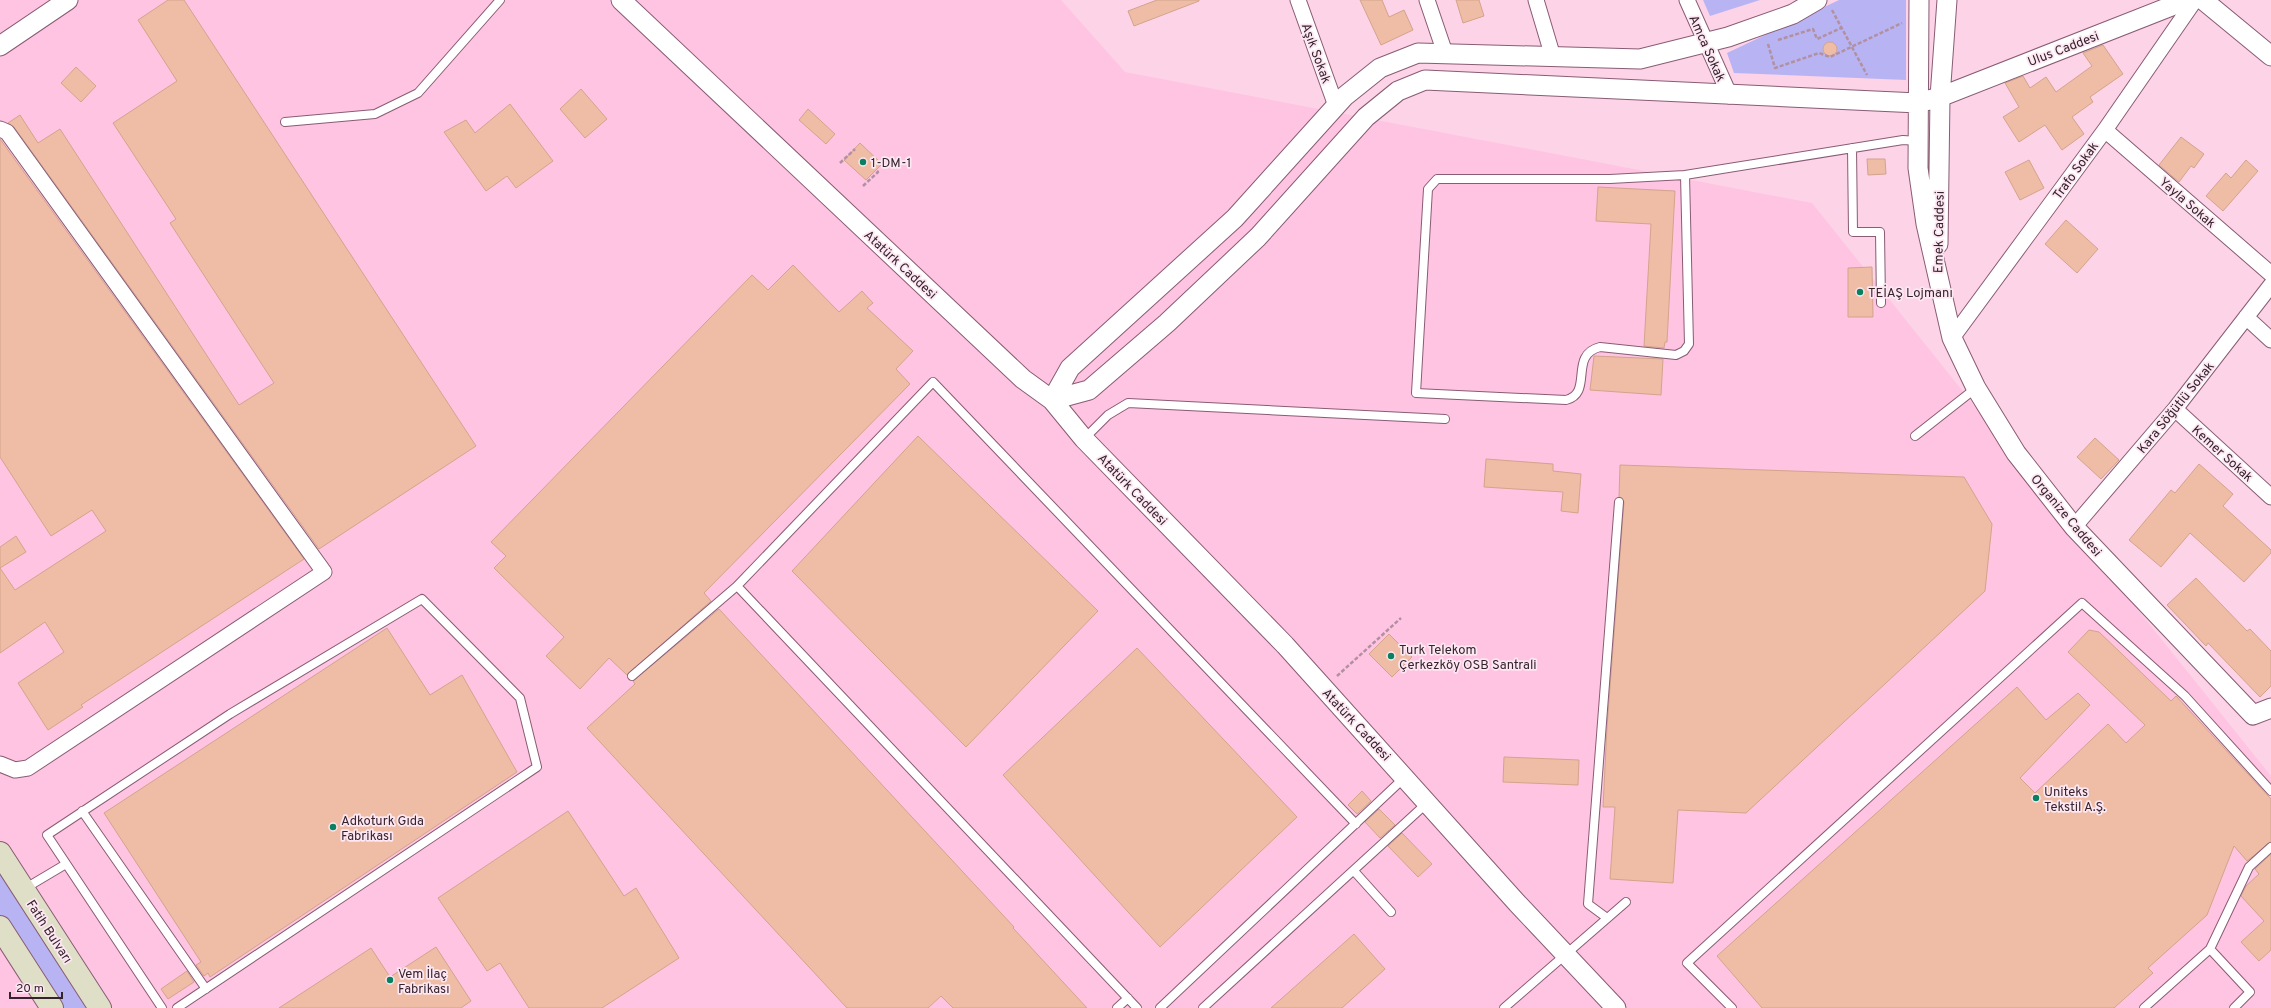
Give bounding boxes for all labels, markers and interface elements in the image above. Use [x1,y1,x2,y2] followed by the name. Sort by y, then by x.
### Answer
[1684,13,1728,85] street label: Amca Sokak
[1297,21,1333,86] street label: Aşık Sokak
[2026,29,2102,71] street label: Ulus Caddesi
[2050,139,2103,203] street label: Trafo Sokak
[871,156,911,172] place label: 1-DM-1
[858,157,868,167] marker: 1-DM-1
[2155,175,2218,232] street label: Yayla Sokak
[1931,191,1949,273] street label: Emek Caddesi
[860,228,939,303] street label: Atatürk Caddesi
[1868,284,1953,302] place label: TEİAŞ Lojmanı
[1855,287,1865,297] marker: TEİAŞ Lojmanı
[2135,359,2219,457] street label: Kara Söğütlü Sokak
[2188,423,2256,486] street label: Kemer Sokak
[1093,451,1170,530] street label: Atatürk Caddesi
[2027,472,2104,561] street label: Organize Caddesi
[1399,643,1537,674] place label: Turk Telekom Çerkezköy OSB Santrali
[1386,651,1396,661] marker: Turk Telekom Çerkezköy OSB Santrali
[1318,686,1393,765] street label: Atatürk Caddesi
[2044,785,2106,816] place label: Uniteks Tekstil A.Ş.
[2031,793,2041,803] marker: Uniteks Tekstil A.Ş.
[341,814,424,845] place label: Adkoturk Gıda Fabrikası
[328,822,338,832] marker: Adkoturk Gıda Fabrikası
[22,897,75,967] street label: Fatih Bulvarı
[398,965,449,998] place label: Vem İlaç Fabrikası
[10,974,62,1000] scale bar
[385,975,395,985] marker: Vem İlaç Fabrikası
[16,981,44,997] text: 20 m

